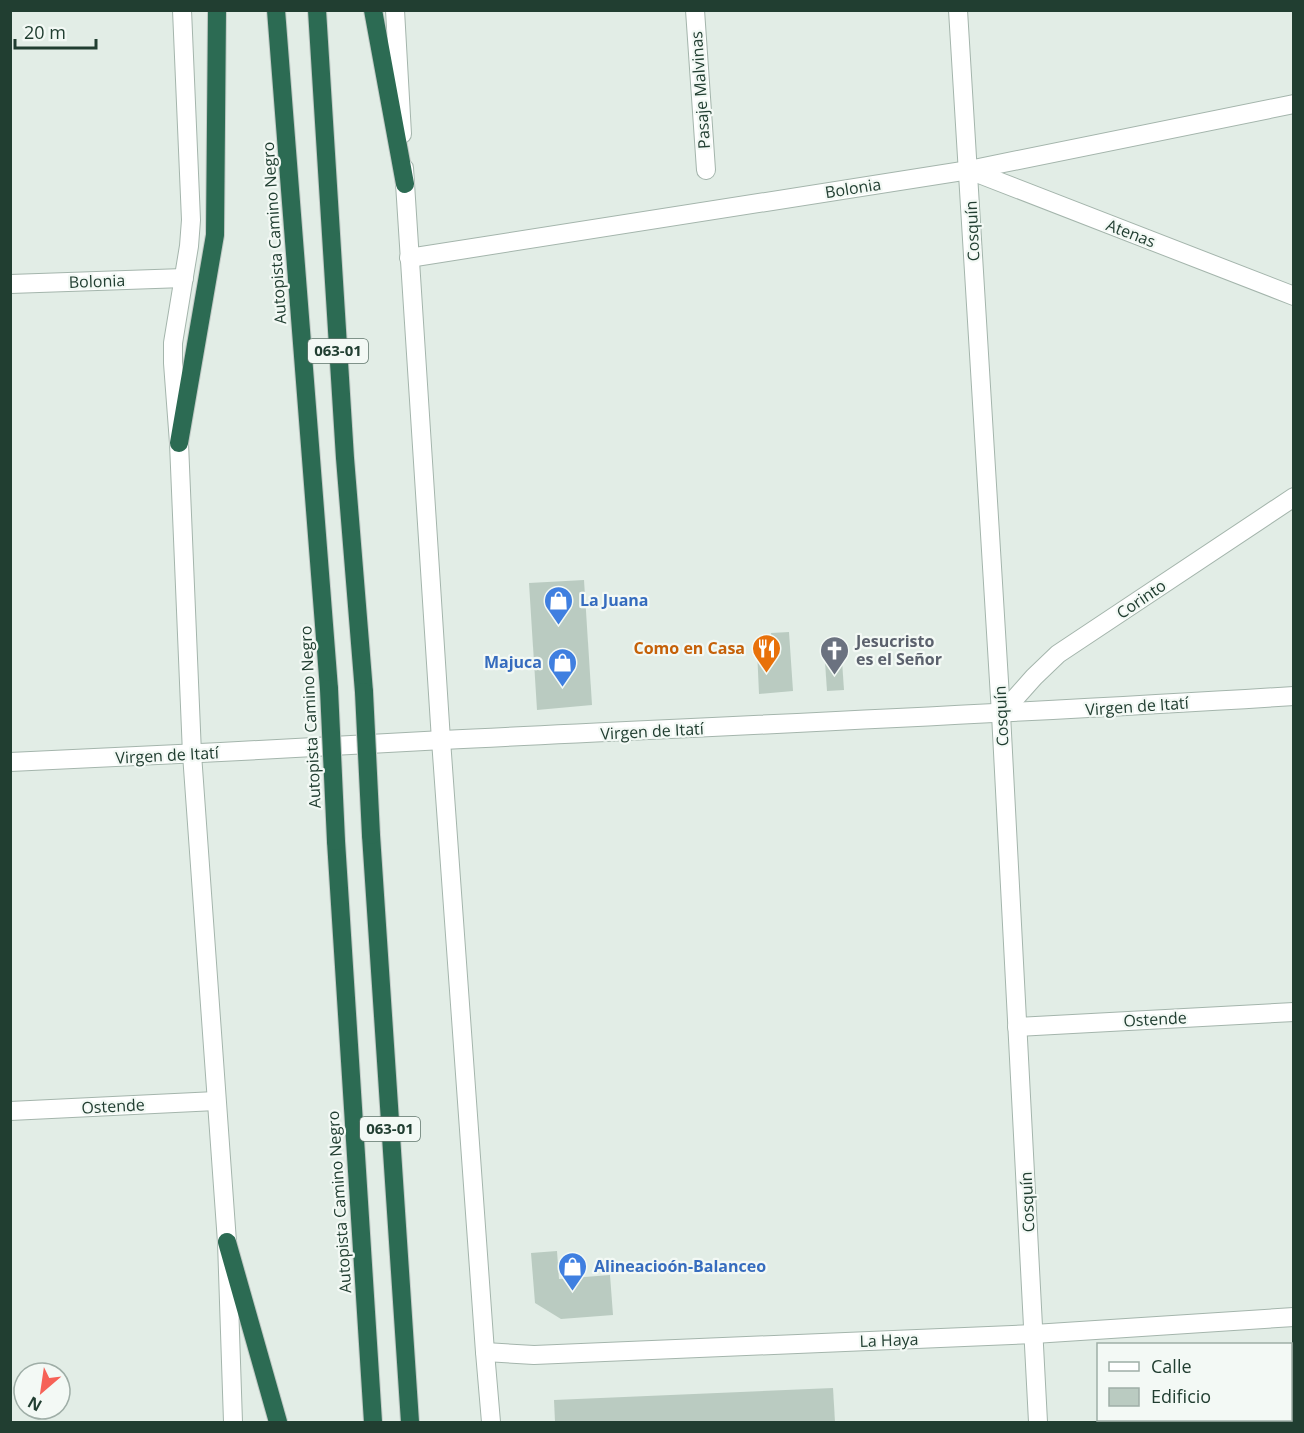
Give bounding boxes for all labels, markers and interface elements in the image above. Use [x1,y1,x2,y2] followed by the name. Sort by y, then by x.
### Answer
[15,12,96,50] scale bar
[24,20,66,44] text: 20 m
[685,30,715,150] street label: Pasaje Malvinas
[257,141,291,325] street label: Autopista Camino Negro
[823,173,883,203] street label: Bolonia
[959,200,985,262] street label: Cosquín
[1103,214,1159,252] street label: Atenas
[68,269,126,293] street label: Bolonia
[308,339,368,363] road number: 063-01
[1112,574,1170,624] street label: Corinto
[543,584,575,626] shop icon: La Juana
[580,589,649,611] place label: La Juana
[294,625,326,809] street label: Autopista Camino Negro
[854,630,942,670] place label: Jesucristo es el Señor
[750,632,782,674] restaurant icon: Como en Casa
[819,634,851,676] church icon: Jesucristo es el Señor
[634,637,745,659] place label: Como en Casa
[547,646,579,688] shop icon: Majuca
[484,651,542,673] place label: Majuca
[988,685,1014,747] street label: Cosquín
[1085,691,1190,721] street label: Virgen de Itatí
[600,717,705,745] street label: Virgen de Itatí
[115,741,220,769] street label: Virgen de Itatí
[1123,1006,1187,1032] street label: Ostende
[81,1093,145,1119] street label: Ostende
[322,1110,356,1294] street label: Autopista Camino Negro
[360,1117,420,1141] road number: 063-01
[1014,1171,1040,1233] street label: Cosquín
[557,1250,589,1292] shop icon: Alineacioón-Balanceo
[594,1255,766,1277] place label: Alineacioón-Balanceo
[859,1328,919,1352] street label: La Haya
[1097,1343,1292,1421] legend
[1151,1354,1192,1378] text: Calle
[12,1361,72,1421] north arrow
[1151,1384,1211,1408] text: Edificio
[24,1391,46,1417] text: N

